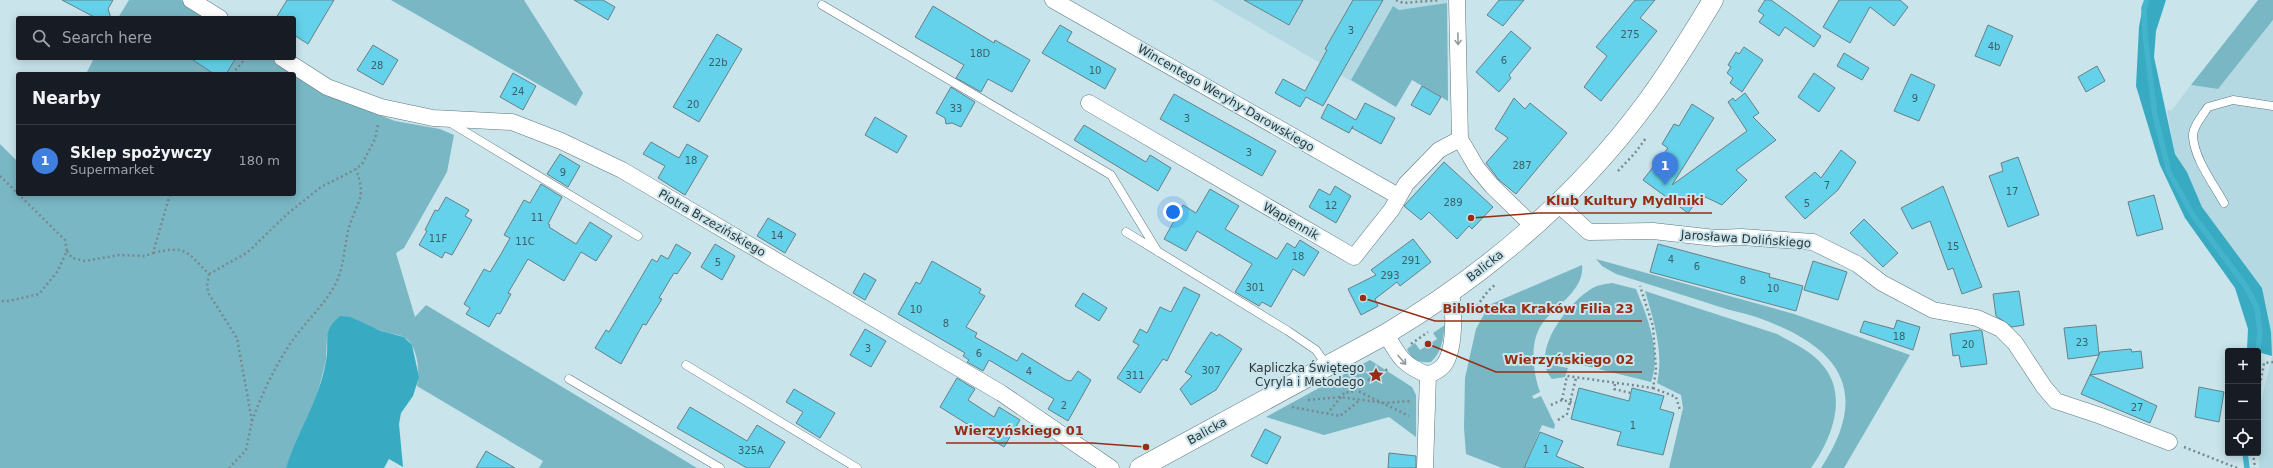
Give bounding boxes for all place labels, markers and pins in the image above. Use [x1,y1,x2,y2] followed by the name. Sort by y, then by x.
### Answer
[1652,152,1678,185] pin: 1
[1538,188,1712,213] callout: Klub Kultury Mydlniki
[1435,296,1642,321] callout: Biblioteka Kraków Filia 23
[1496,347,1642,372] callout: Wierzyńskiego 02
[1249,360,1364,389] place label: Kapliczka Świętego Cyryla i Metodego
[1367,366,1385,384] place icon: Kapliczka Świętego Cyryla i Metodego
[946,418,1092,443] callout: Wierzyńskiego 01

